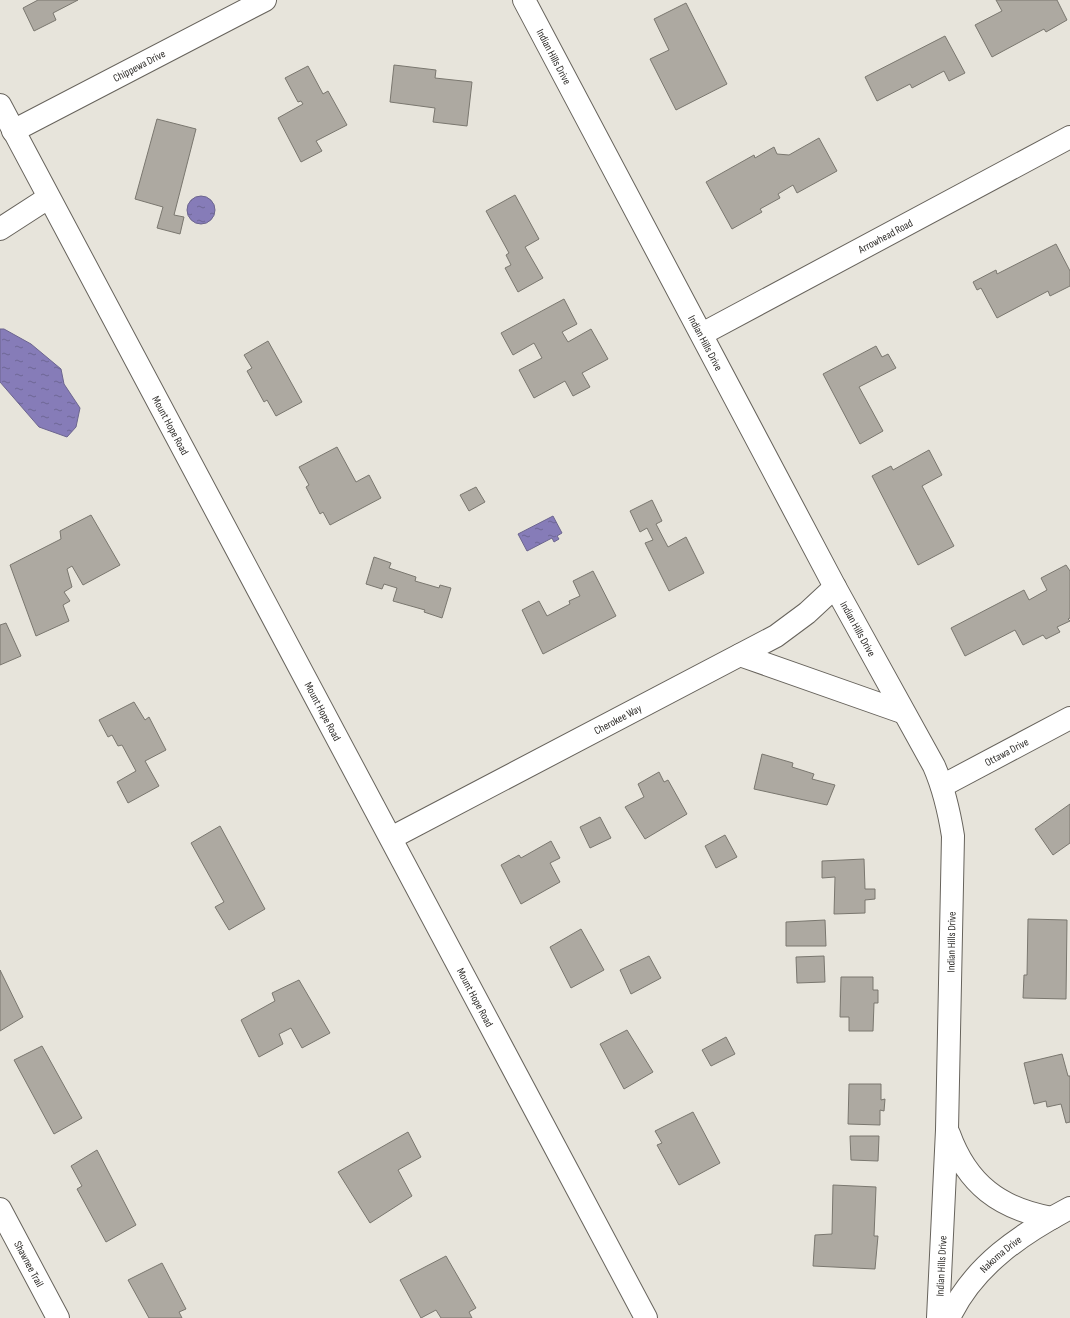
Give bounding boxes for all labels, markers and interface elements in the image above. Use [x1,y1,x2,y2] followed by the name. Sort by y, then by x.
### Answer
[533,27,574,87] street label: Indian Hills Drive
[111,47,167,85] street label: Chippewa Drive
[855,216,915,257] street label: Arrowhead Road
[685,313,725,373] street label: Indian Hills Drive
[149,394,191,458] street label: Mount Hope Road
[837,599,878,659] street label: Indian Hills Drive
[301,680,344,744] street label: Mount Hope Road
[592,701,645,737] street label: Cherokee Way
[983,735,1031,769] street label: Ottawa Drive
[944,911,959,973] street label: Indian Hills Drive
[454,966,496,1030] street label: Mount Hope Road
[977,1233,1024,1276] street label: Nakoma Drive
[933,1235,950,1297] street label: Indian Hills Drive
[11,1239,46,1289] street label: Shawnee Trail

